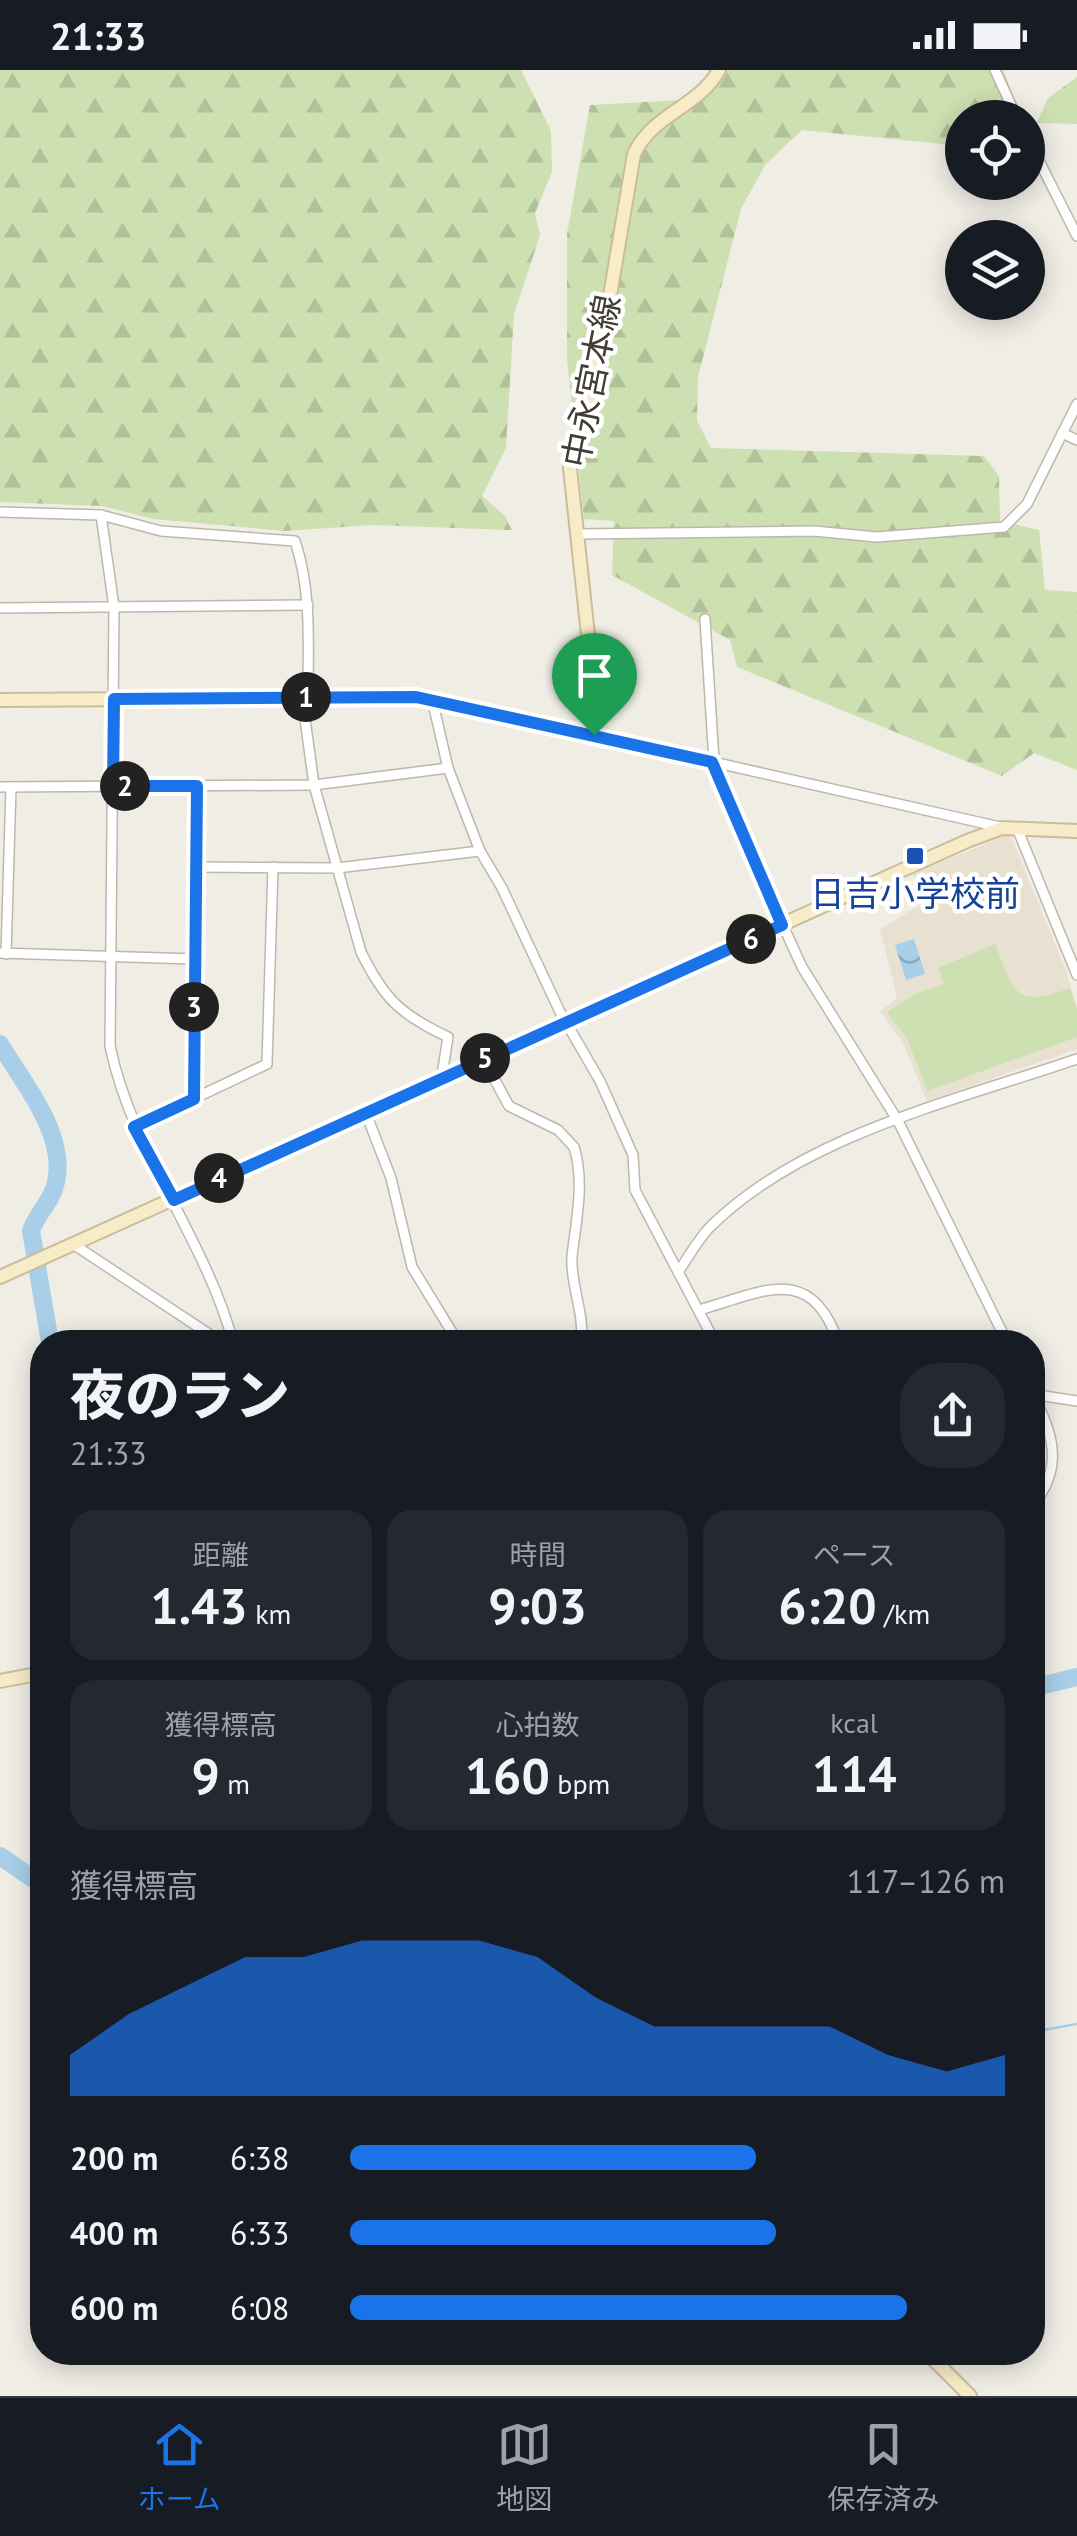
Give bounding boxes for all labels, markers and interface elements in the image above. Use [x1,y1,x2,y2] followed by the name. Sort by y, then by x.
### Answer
[50,11,146,60] text: 21:33
[945,100,1045,320] map controls
[945,100,1045,200] button: locate
[945,220,1045,320] button: layers
[552,291,630,471] street label: 中永宮本線
[552,633,637,736] pin
[567,648,622,703] icon: arrive
[281,672,331,722] pin: 1
[298,678,314,715] text: 1
[100,761,150,811] pin: 2
[117,767,133,804] text: 2
[904,845,926,867] marker: 日吉小学校前
[810,870,1020,916] place label: 日吉小学校前
[726,914,776,964] pin: 6
[743,920,759,957] text: 6
[169,982,219,1032] pin: 3
[186,988,202,1025] text: 3
[460,1033,510,1083] pin: 5
[477,1039,493,1076] text: 5
[194,1153,244,1203] pin: 4
[211,1159,227,1196] text: 4
[70,1359,290,1430] text: 夜のラン
[900,1363,1005,1468] button: share
[70,1432,147,1474] text: 21:33
[193,1536,249,1573] text: 距離
[509,1536,566,1573] text: 時間
[813,1536,895,1573] text: ペース
[150,1573,248,1638] text: 1.43
[488,1573,587,1638] text: 9:03
[778,1573,877,1638] text: 6:20
[248,1595,291,1632] text: km
[877,1595,930,1632] text: /km
[830,1704,878,1741] text: kcal
[165,1706,277,1743] text: 獲得標高
[495,1706,580,1743] text: 心拍数
[812,1741,897,1806] text: 114
[192,1743,220,1808] text: 9
[465,1743,550,1808] text: 160
[220,1765,250,1802] text: m
[550,1765,610,1802] text: bpm
[847,1860,1005,1902] text: 117–126 m
[70,1864,198,1906] text: 獲得標高
[70,2137,158,2179] text: 200 m
[230,2137,289,2179] text: 6:38
[70,2212,158,2254] text: 400 m
[230,2212,289,2254] text: 6:33
[70,2287,158,2329] text: 600 m
[230,2287,289,2329] text: 6:08
[138,2417,221,2517] tab: ホーム
[496,2417,552,2517] tab: 地図
[827,2417,939,2517] tab: 保存済み

